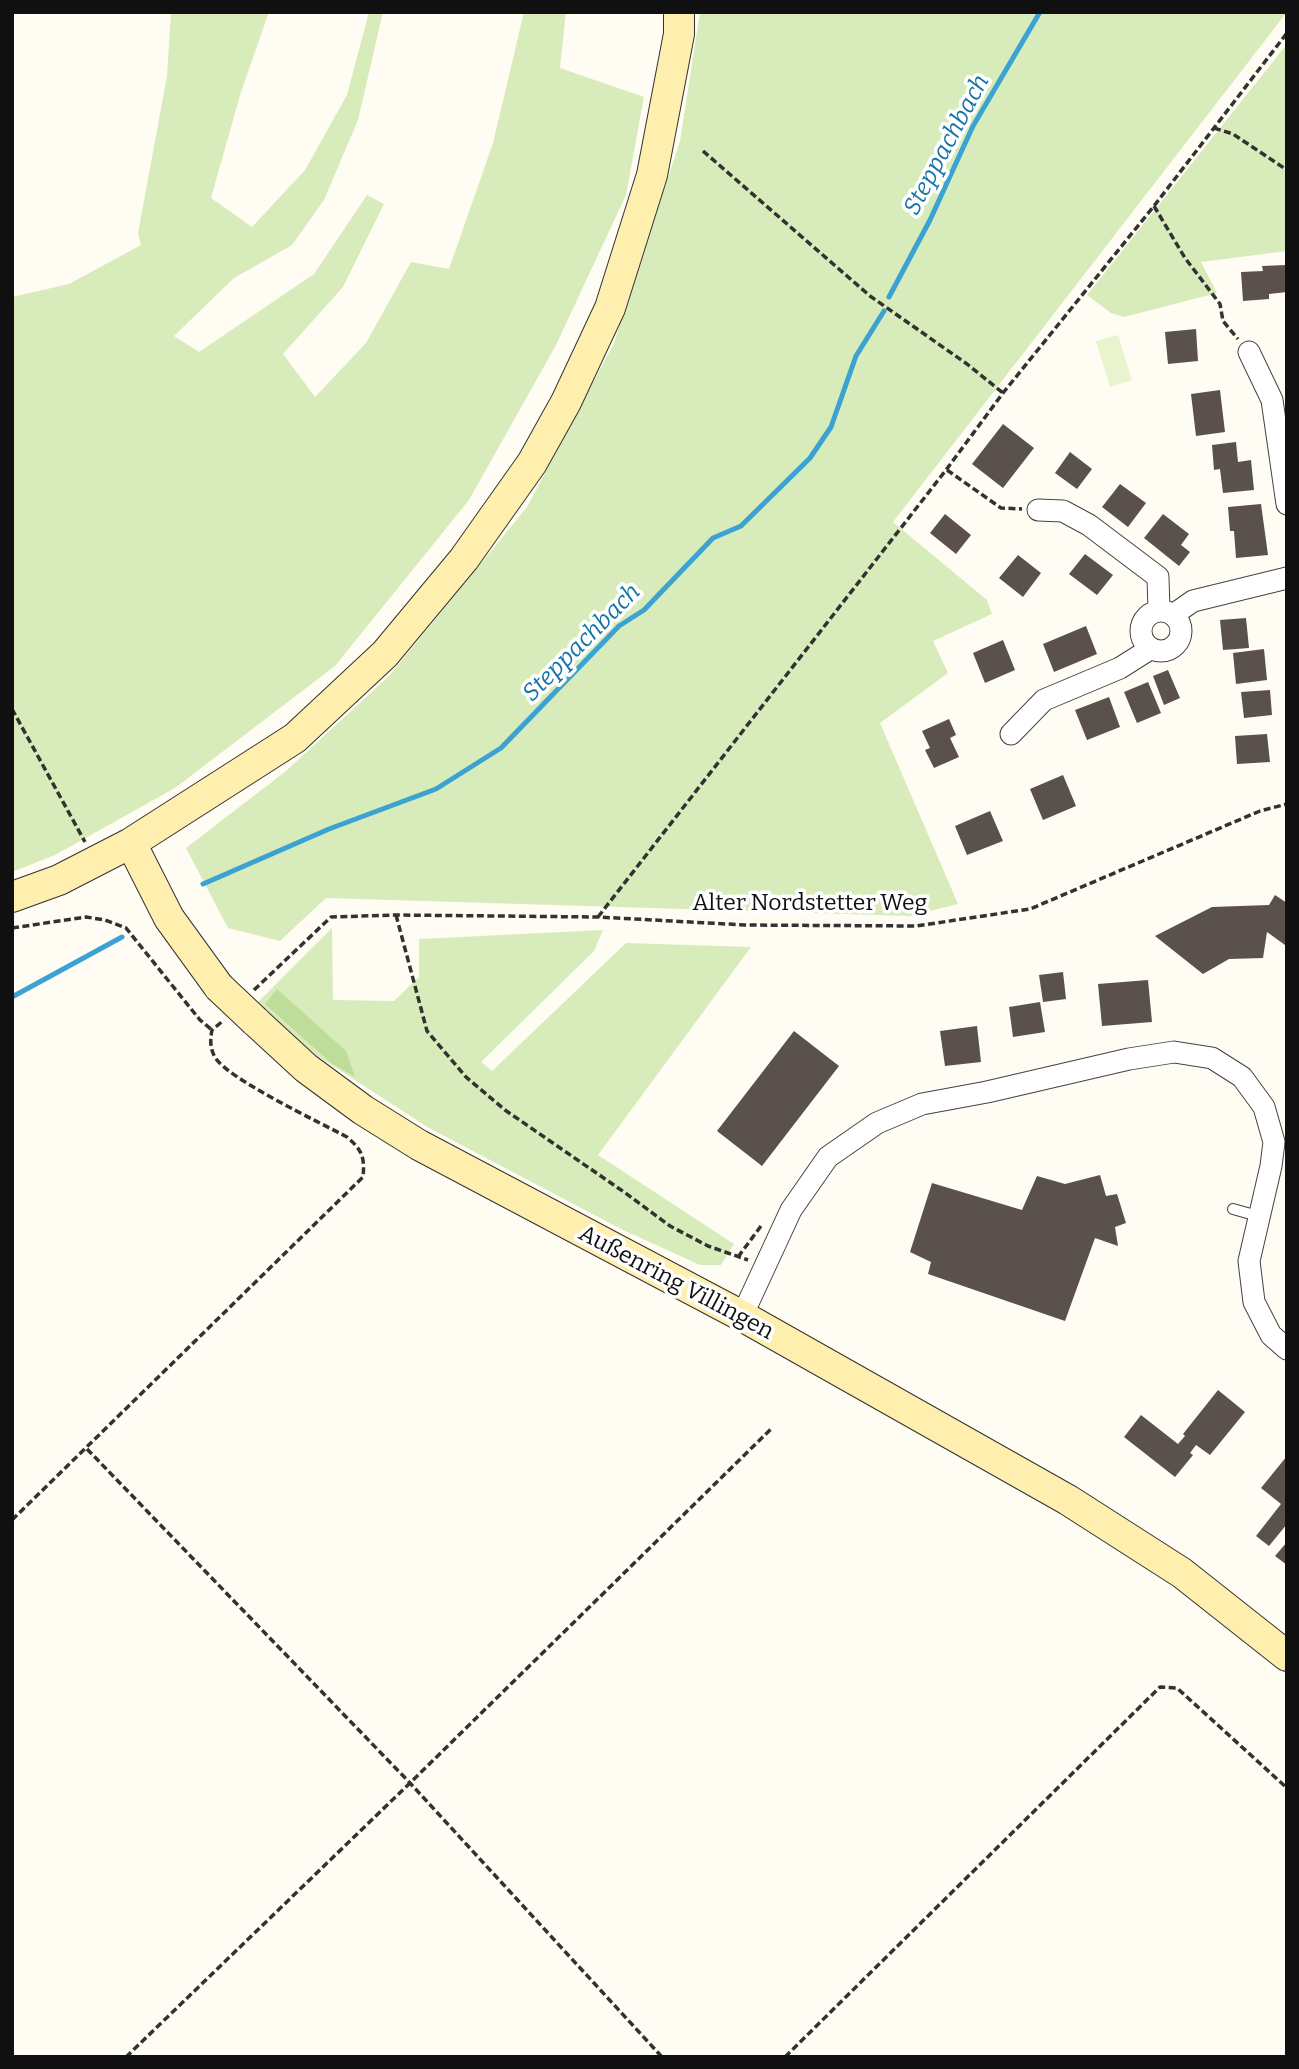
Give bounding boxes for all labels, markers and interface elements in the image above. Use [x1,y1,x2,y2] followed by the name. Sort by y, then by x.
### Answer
[898,70,996,220] water label: Steppachbach
[517,578,647,708] water label: Steppachbach
[693,890,927,918] street label: Alter Nordstetter Weg
[574,1220,778,1346] street label: Außenring Villingen

